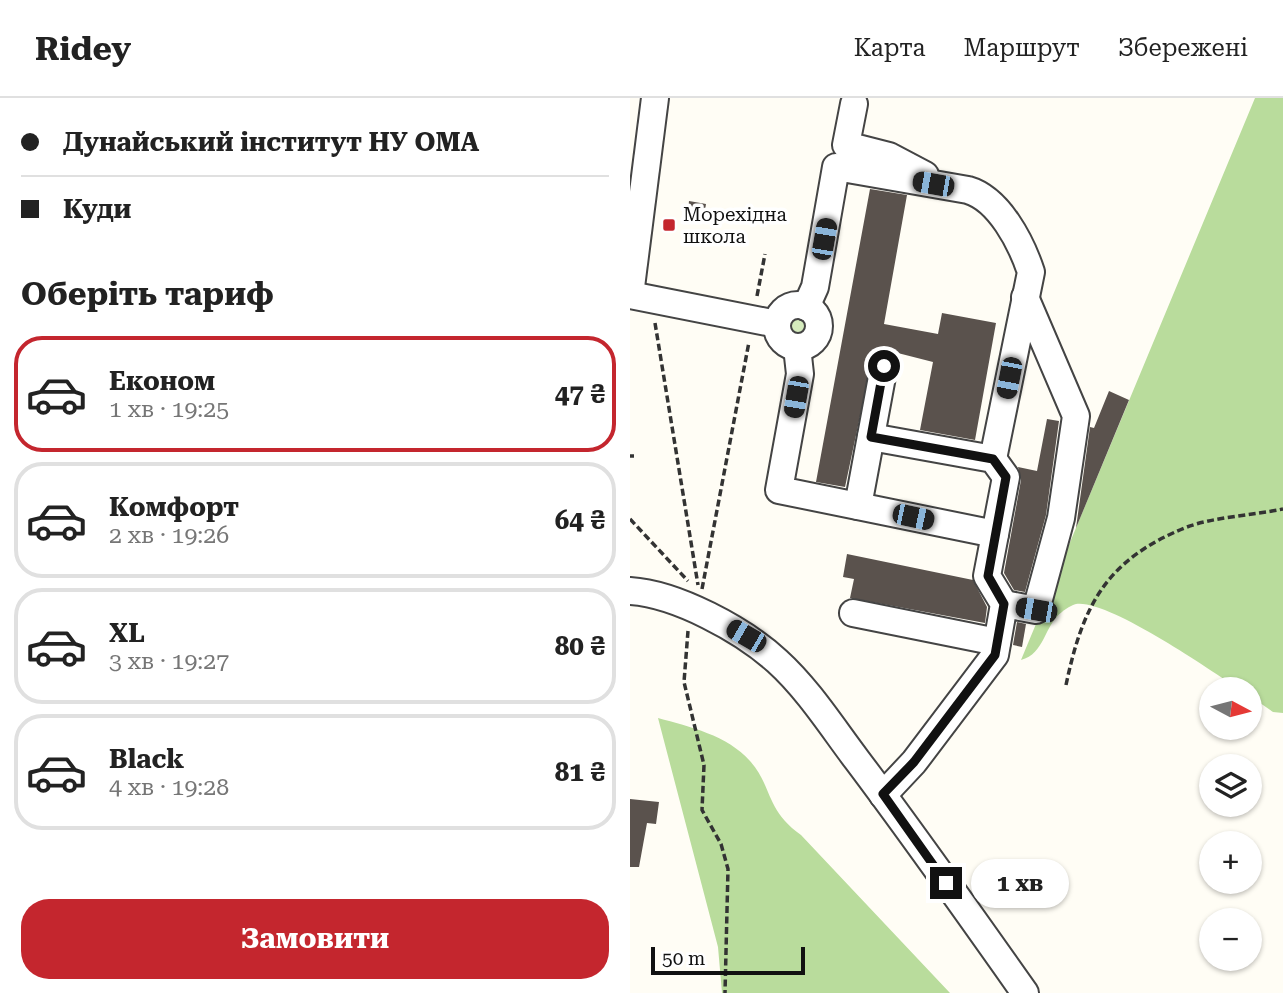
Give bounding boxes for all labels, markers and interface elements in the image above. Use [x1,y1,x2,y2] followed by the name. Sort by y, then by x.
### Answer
[35,29,131,68] text: Ridey
[854,34,926,62] text: Карта
[964,34,1080,62] text: Маршрут
[1118,34,1248,62] text: Збережені
[63,127,479,157] text: Дунайський інститут НУ ОМА
[911,170,956,198] car
[63,194,131,224] text: Куди
[683,203,788,248] place label: Морехідна школа
[811,216,838,262] car
[661,217,677,233] marker: Морехідна школа
[21,275,274,313] text: Оберіть тариф
[868,350,900,382] route start
[995,355,1024,401] car
[25,363,88,426] icon: car
[109,366,215,396] text: Економ
[783,374,810,420] car
[555,379,605,409] text: 47 ₴
[109,396,229,423] text: 1 хв · 19:25
[25,489,88,552] icon: car
[109,492,239,522] text: Комфорт
[891,502,936,532] car
[555,505,605,535] text: 64 ₴
[109,522,229,549] text: 2 хв · 19:26
[1014,596,1059,624] car
[25,615,88,678] icon: car
[723,616,770,656] car
[109,618,145,648] text: XL
[555,631,605,661] text: 80 ₴
[109,648,229,675] text: 3 хв · 19:27
[1199,677,1262,740] north arrow
[1199,677,1262,971] map controls
[25,741,88,804] icon: car
[109,744,184,774] text: Black
[1199,754,1262,817] button: layers
[555,757,605,787] text: 81 ₴
[109,774,229,801] text: 4 хв · 19:28
[1199,831,1262,894] button: +
[970,858,1068,908] callout: 1 хв
[930,867,962,899] route end
[997,870,1043,897] text: 1 хв
[21,899,609,979] button: Замовити
[1199,908,1262,971] button: −
[651,944,805,976] scale bar
[662,947,705,970] text: 50 m

